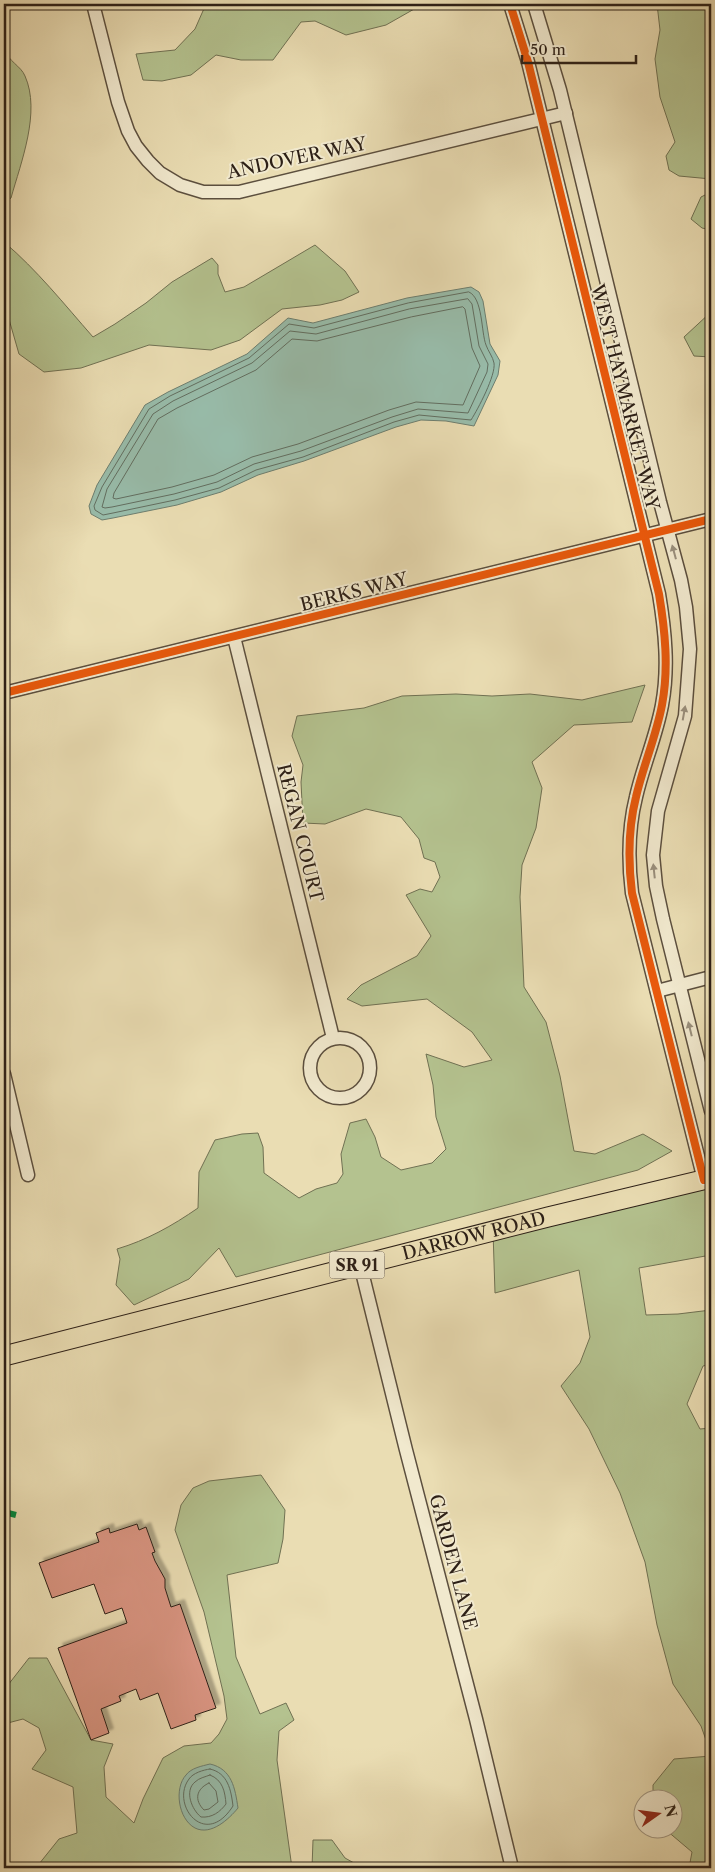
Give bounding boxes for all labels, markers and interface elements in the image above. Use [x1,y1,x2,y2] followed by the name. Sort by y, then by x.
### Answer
[522,32,636,64] scale bar
[530,40,566,59] text: 50 m
[224,132,370,184] street label: ANDOVER WAY
[586,281,664,513] street label: WEST HAYMARKET WAY
[670,545,678,560] one-way arrow
[298,568,411,616] street label: BERKS WAY
[681,704,689,720] one-way arrow
[272,762,328,905] street label: REGAN COURT
[650,863,658,879] one-way arrow
[686,1022,694,1037] one-way arrow
[400,1207,548,1265] street label: DARROW ROAD
[330,1252,384,1278] road number: SR 91
[424,1492,482,1632] street label: GARDEN LANE
[632,1790,682,1840] north arrow
[660,1803,681,1819] text: N

